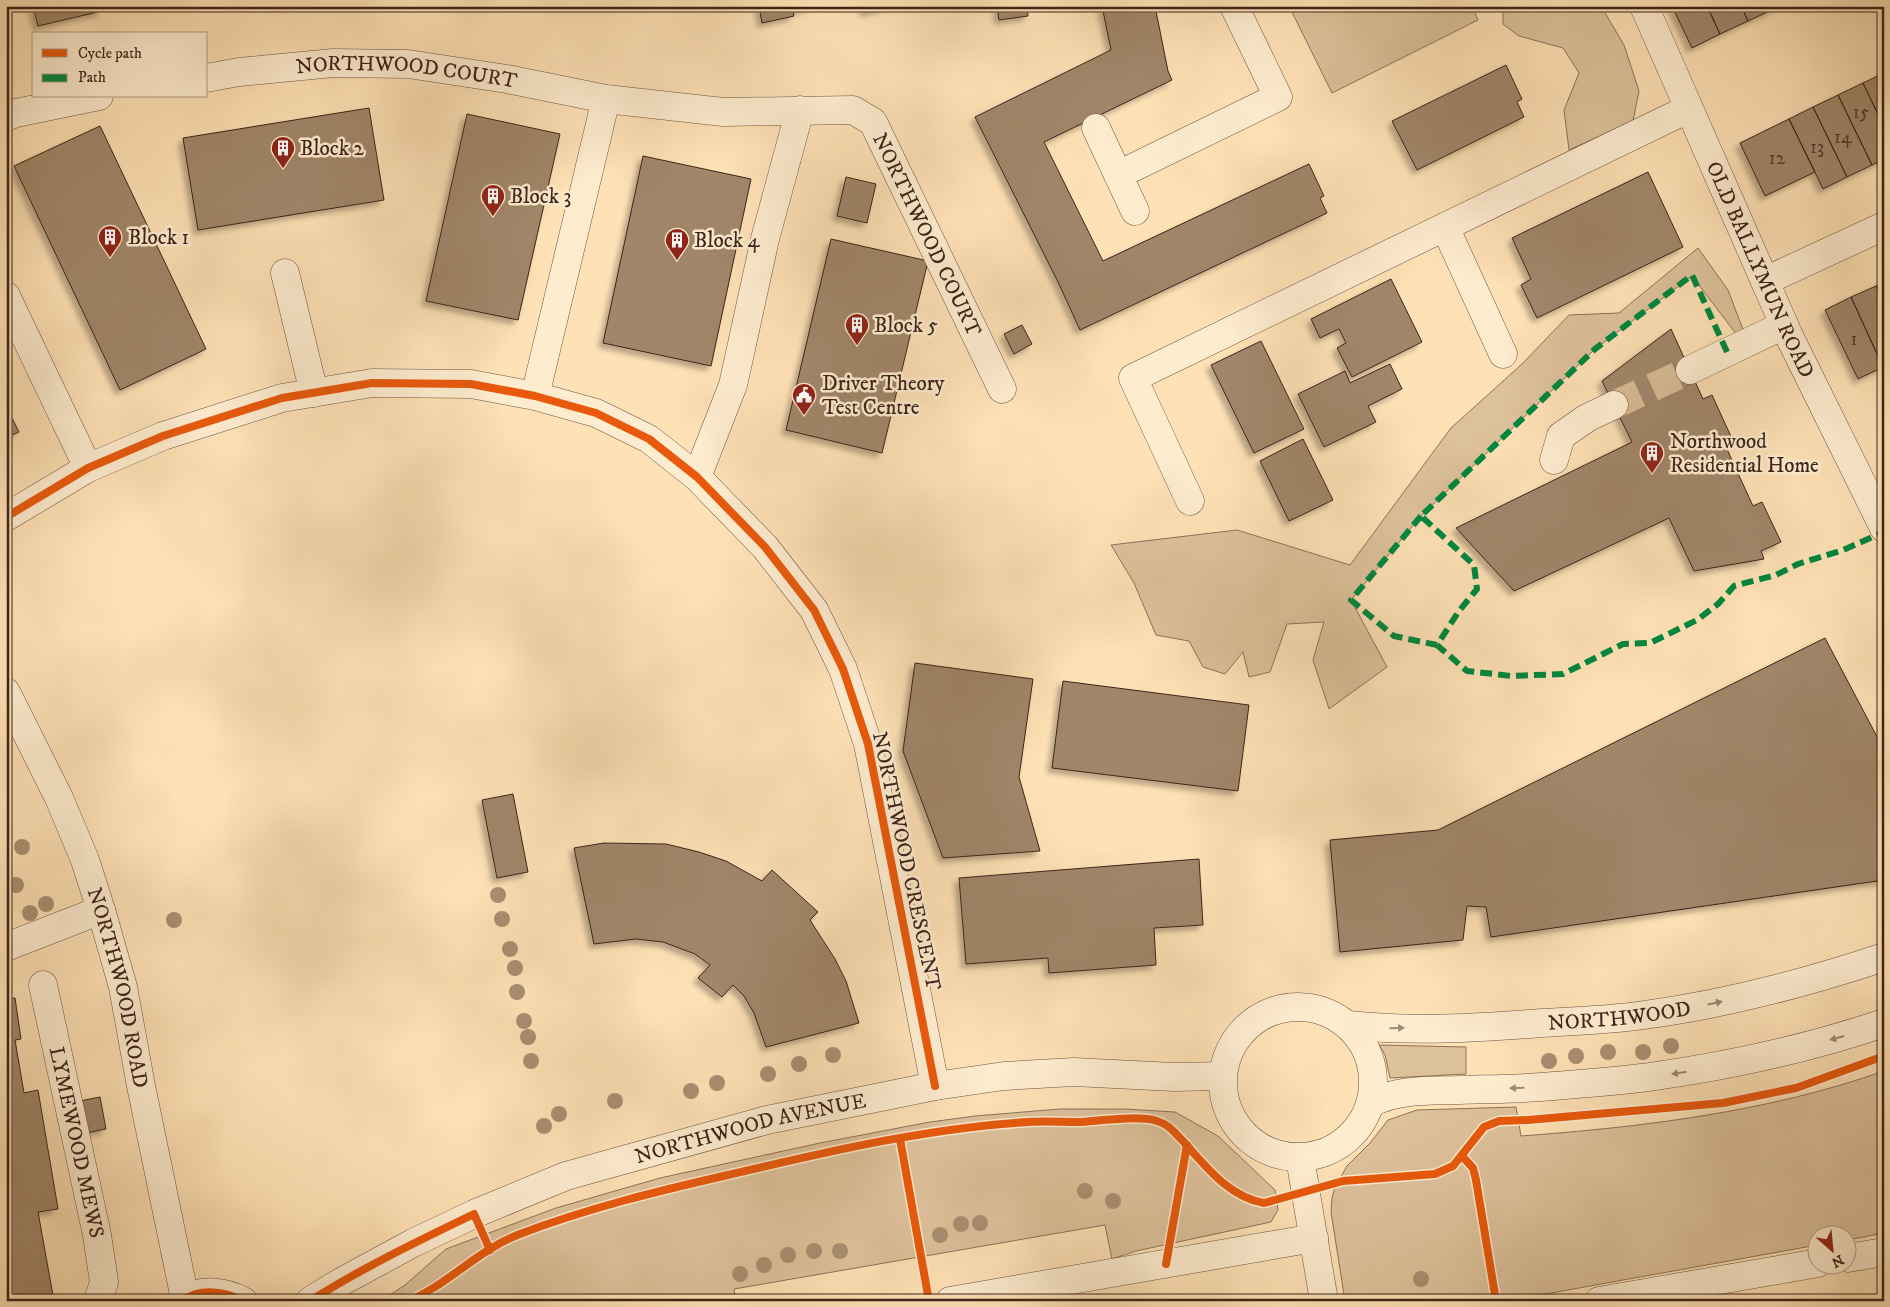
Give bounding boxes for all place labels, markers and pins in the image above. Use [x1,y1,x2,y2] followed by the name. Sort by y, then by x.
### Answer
[270,135,296,169] building icon: Block 2
[300,136,365,162] place label: Block 2
[480,183,506,217] building icon: Block 3
[510,184,571,210] place label: Block 3
[97,224,123,258] building icon: Block 1
[128,225,189,251] place label: Block 1
[664,227,690,261] building icon: Block 4
[694,228,761,254] place label: Block 4
[844,312,870,346] building icon: Block 5
[874,313,938,339] place label: Block 5
[822,371,946,421] place label: Driver Theory Test Centre
[791,382,817,416] public building icon: Driver Theory Test Centre
[1670,429,1819,479] place label: Northwood Residential Home
[1639,440,1665,474] building icon: Northwood Residential Home

